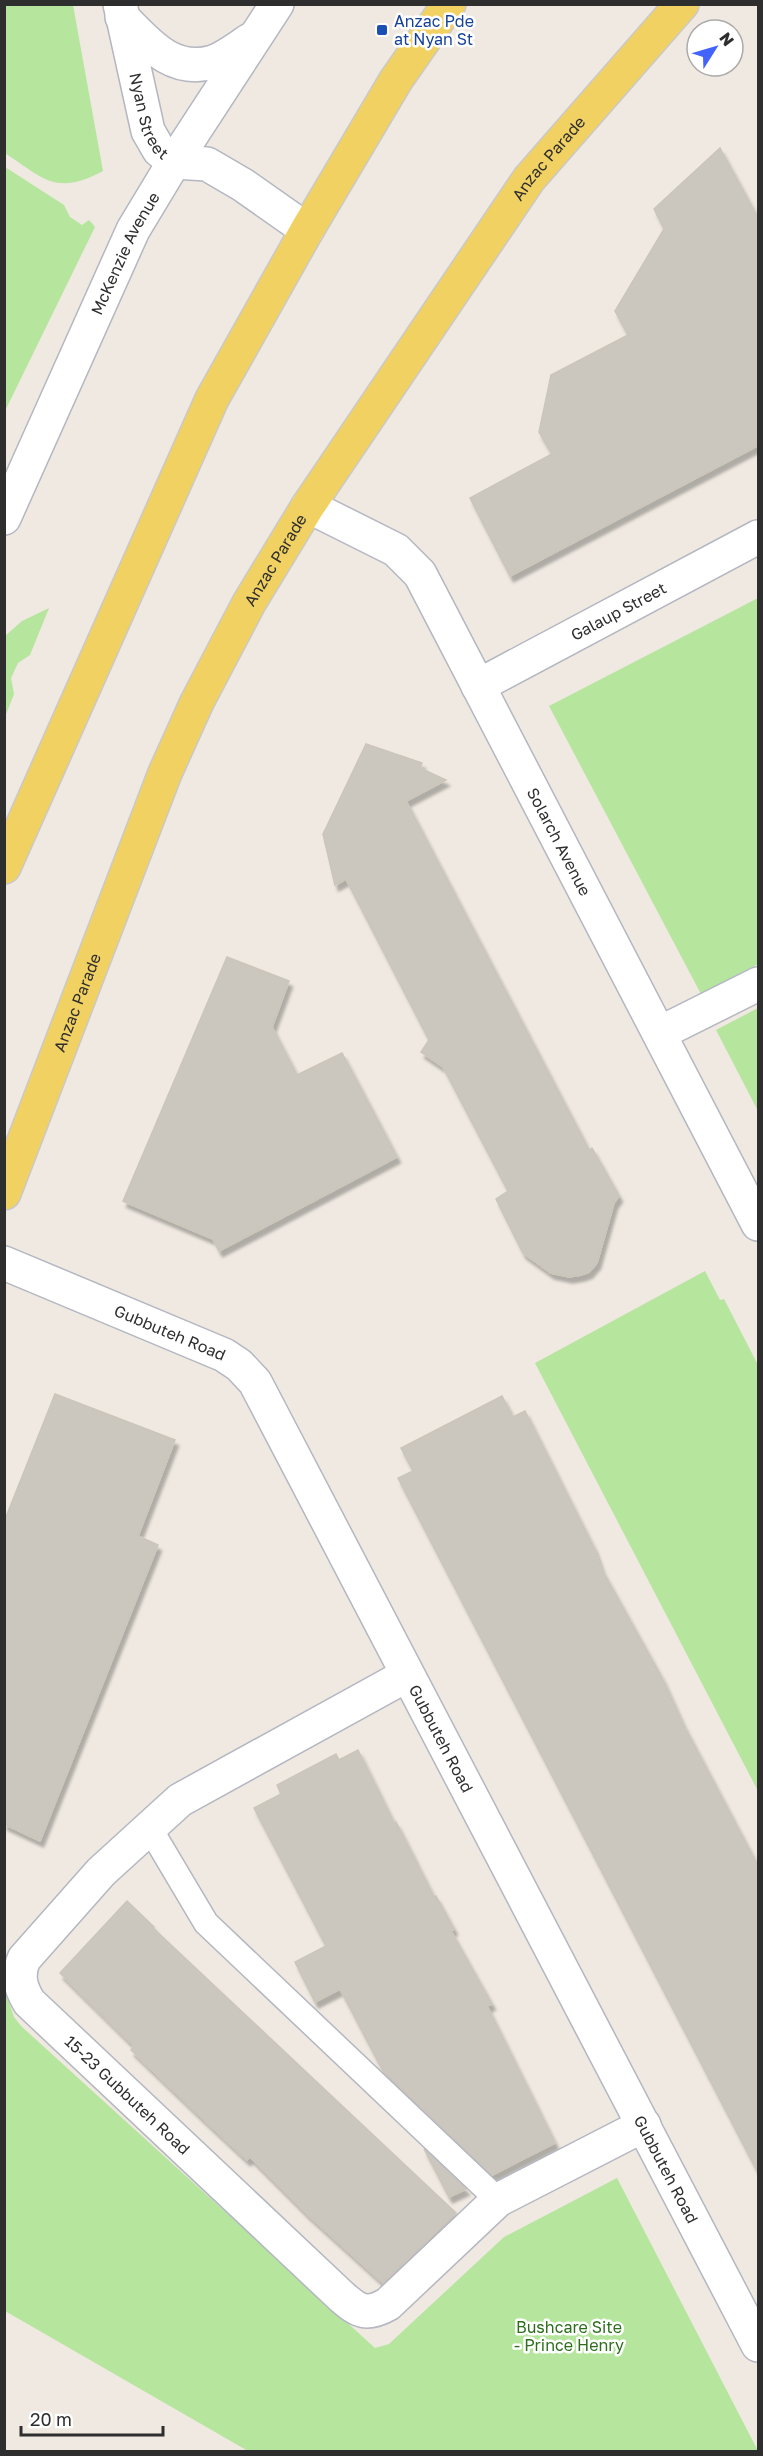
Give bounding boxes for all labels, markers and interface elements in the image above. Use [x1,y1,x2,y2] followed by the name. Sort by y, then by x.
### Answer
[394,11,474,49] place label: Anzac Pde at Nyan St
[685,18,745,78] north arrow
[375,23,389,37] marker: Anzac Pde at Nyan St
[715,28,739,50] text: N
[125,71,173,164] street label: Nyan Street
[507,112,589,204] street label: Anzac Parade
[86,188,164,318] street label: McKenzie Avenue
[240,510,311,610] street label: Anzac Parade
[567,578,670,645] street label: Galaup Street
[523,784,596,899] street label: Solarch Avenue
[49,950,105,1055] street label: Anzac Parade
[111,1300,229,1365] street label: Gubbuteh Road
[405,1681,478,1796] street label: Gubbuteh Road
[61,2031,194,2159] street label: 15-23 Gubbuteh Road
[630,2112,703,2227] street label: Gubbuteh Road
[514,2317,624,2355] park label: Bushcare Site - Prince Henry
[21,2399,164,2437] scale bar
[30,2408,72,2430] text: 20 m

